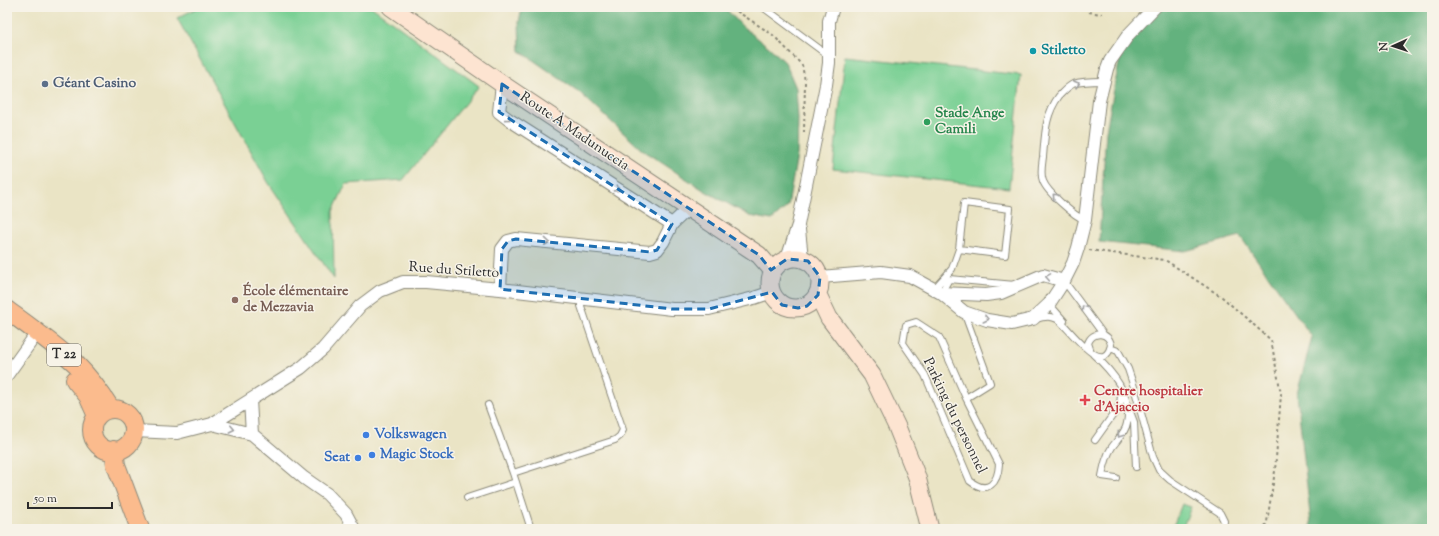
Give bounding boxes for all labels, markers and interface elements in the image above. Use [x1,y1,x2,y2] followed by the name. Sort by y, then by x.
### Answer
[1373,26,1413,66] north arrow
[1041,41,1086,61] place label: Stiletto
[1376,41,1392,52] text: N
[1028,46,1038,56] marker: Stiletto
[53,74,136,94] place label: Géant Casino
[40,79,50,89] marker: Géant Casino
[1073,80,1080,89] one-way arrow
[515,88,633,176] street label: Route À Madunuccia
[935,104,1005,140] place label: Stade Ange Camili
[504,113,511,121] one-way arrow
[922,117,932,127] marker: Stade Ange Camili
[613,184,620,192] one-way arrow
[1052,193,1060,201] one-way arrow
[544,237,550,246] one-way arrow
[408,258,500,284] street label: Rue du Stiletto
[1044,273,1051,282] one-way arrow
[243,281,349,318] place label: École élémentaire de Mezzavia
[230,295,240,305] marker: École élémentaire de Mezzavia
[1082,305,1089,312] one-way arrow
[982,314,989,323] one-way arrow
[47,344,81,366] road number: T 22
[917,355,991,478] street label: Parking du personnel
[1094,382,1204,418] place label: Centre hospitalier d'Ajaccio
[1079,394,1091,406] marker: Centre hospitalier d'Ajaccio
[229,424,235,432] one-way arrow
[374,425,448,445] place label: Volkswagen
[361,430,371,440] marker: Volkswagen
[1117,431,1125,438] one-way arrow
[380,445,454,465] place label: Magic Stock
[324,448,350,468] place label: Seat
[367,450,377,460] marker: Magic Stock
[353,453,363,463] marker: Seat
[28,484,112,510] scale bar
[33,490,57,508] text: 50 m

